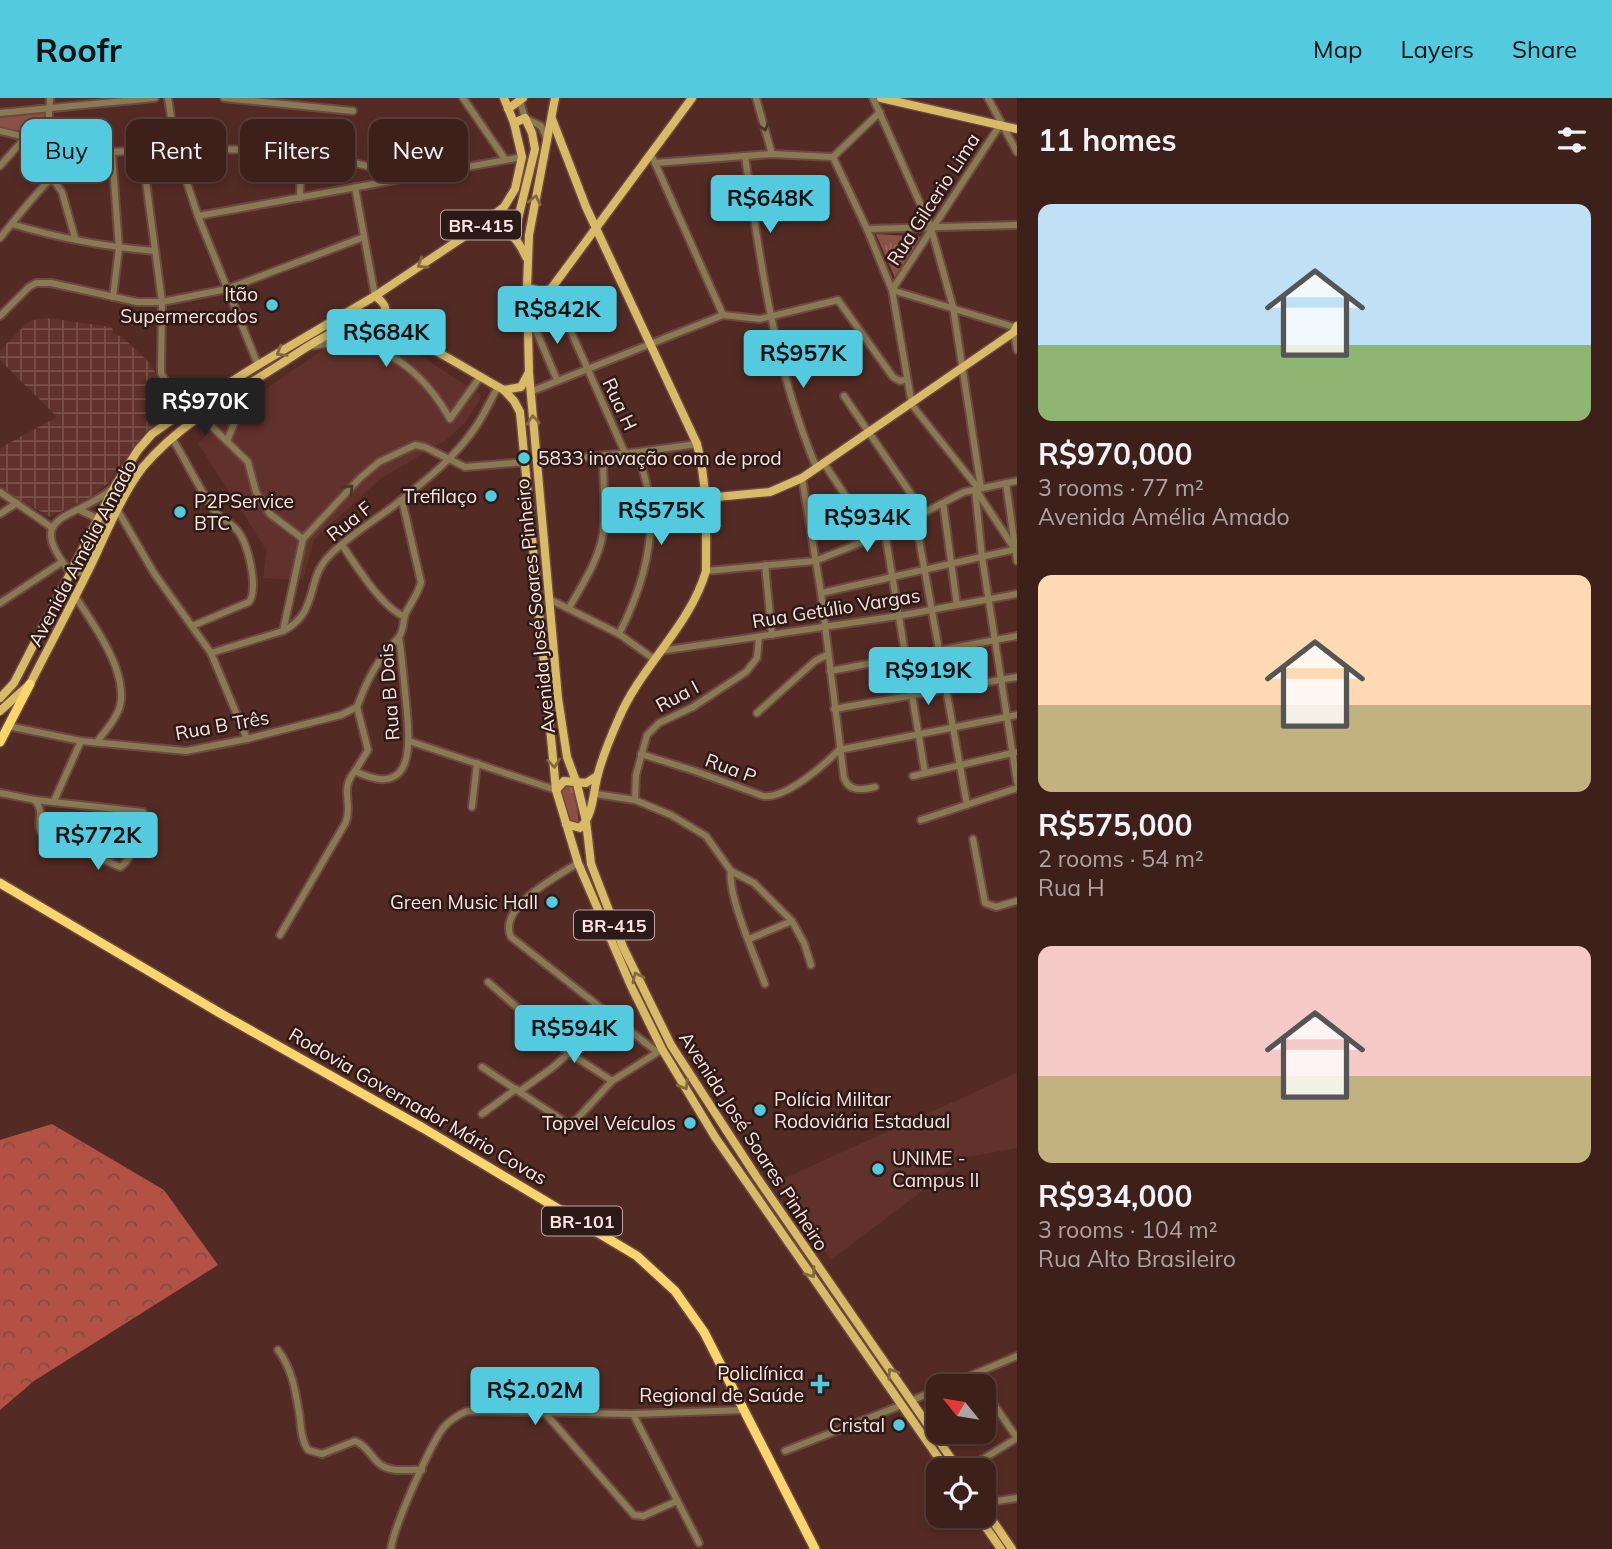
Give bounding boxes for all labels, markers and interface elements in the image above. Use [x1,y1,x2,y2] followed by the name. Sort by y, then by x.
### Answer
[35,29,122,70] text: Roofr
[1313,34,1362,64] text: Map
[1400,34,1474,64] text: Layers
[1512,34,1577,64] text: Share
[21,119,112,182] chip: Buy
[126,119,226,182] chip: Rent
[240,119,355,182] chip: Filters
[369,119,468,182] chip: New
[756,120,770,132] one-way arrow
[1038,121,1177,159] text: 11 homes
[1553,121,1591,159] icon: filters
[881,128,985,270] street label: Rua Gilcerio Lima
[713,176,827,235] pin: R$648K
[727,183,813,212] text: R$648K
[526,194,541,206] one-way arrow
[441,210,521,240] road number: BR-415
[1252,250,1378,376] icon: home
[417,255,430,268] one-way arrow
[120,282,258,328] place label: Itão Supermercados
[500,286,614,346] pin: R$842K
[514,294,600,323] text: R$842K
[264,297,280,313] marker: Itão Supermercados
[329,310,443,369] pin: R$684K
[343,317,429,346] text: R$684K
[746,330,860,390] pin: R$957K
[760,338,846,367] text: R$957K
[275,343,288,356] one-way arrow
[597,374,643,434] street label: Rua H
[148,378,262,438] pin: R$970K
[162,386,248,415] text: R$970K
[526,414,541,425] one-way arrow
[1038,435,1193,473] text: R$970,000
[538,446,782,470] place label: 5833 inovação com de prod
[516,450,532,466] marker: 5833 inovação com de prod
[23,456,141,650] street label: Avenida Amélia Amado
[1038,473,1204,502] text: 3 rooms · 77 m²
[510,477,560,735] street label: Avenida José Soares Pinheiro
[341,484,354,497] one-way arrow
[403,484,477,508] place label: Trefilaço
[483,488,499,504] marker: Trefilaço
[604,488,718,547] pin: R$575K
[194,489,294,535] place label: P2PService BTC
[810,494,924,554] pin: R$934K
[618,495,704,524] text: R$575K
[321,496,377,546] street label: Rua F
[824,502,910,531] text: R$934K
[1038,502,1290,531] text: Avenida Amélia Amado
[172,504,188,520] marker: P2PService BTC
[750,583,922,633] street label: Rua Getúlio Vargas
[1252,621,1378,747] icon: home
[374,643,404,741] street label: Rua B Dois
[871,648,985,707] pin: R$919K
[885,655,971,684] text: R$919K
[651,675,703,717] street label: Rua I
[173,705,271,745] street label: Rua B Três
[702,748,760,788] street label: Rua P
[546,757,561,768] one-way arrow
[1038,806,1193,844] text: R$575,000
[41,812,155,872] pin: R$772K
[55,820,141,849] text: R$772K
[1038,844,1204,873] text: 2 rooms · 54 m²
[1038,873,1105,902] text: Rua H
[390,890,538,914] place label: Green Music Hall
[544,894,560,910] marker: Green Music Hall
[574,910,654,940] road number: BR-415
[631,972,645,984] one-way arrow
[1252,992,1378,1118] icon: home
[517,1006,631,1065] pin: R$594K
[531,1013,617,1042] text: R$594K
[285,1022,551,1190] street label: Rodovia Governador Mário Covas
[674,1027,834,1255] street label: Avenida José Soares Pinheiro
[676,1077,689,1090] one-way arrow
[774,1087,950,1133] place label: Polícia Militar Rodoviária Estadual
[752,1102,768,1118] marker: Polícia Militar Rodoviária Estadual
[542,1111,676,1135] place label: Topvel Veículos
[682,1115,698,1131] marker: Topvel Veículos
[892,1146,979,1192] place label: UNIME - Campus II
[870,1161,886,1177] marker: UNIME - Campus II
[1038,1177,1193,1215] text: R$934,000
[542,1206,622,1236] road number: BR-101
[1038,1215,1218,1244] text: 3 rooms · 104 m²
[1038,1244,1236,1273] text: Rua Alto Brasileiro
[803,1265,816,1278] one-way arrow
[639,1361,804,1407] place label: Policlínica Regional de Saúde
[470,1368,600,1427] pin: R$2.02M
[887,1368,900,1381] one-way arrow
[810,1374,830,1394] marker: Policlínica Regional de Saúde
[926,1374,996,1444] north arrow
[926,1374,996,1528] map controls
[486,1375,584,1404] text: R$2.02M
[829,1413,885,1437] place label: Cristal
[891,1417,907,1433] marker: Cristal
[926,1458,996,1528] button: locate

